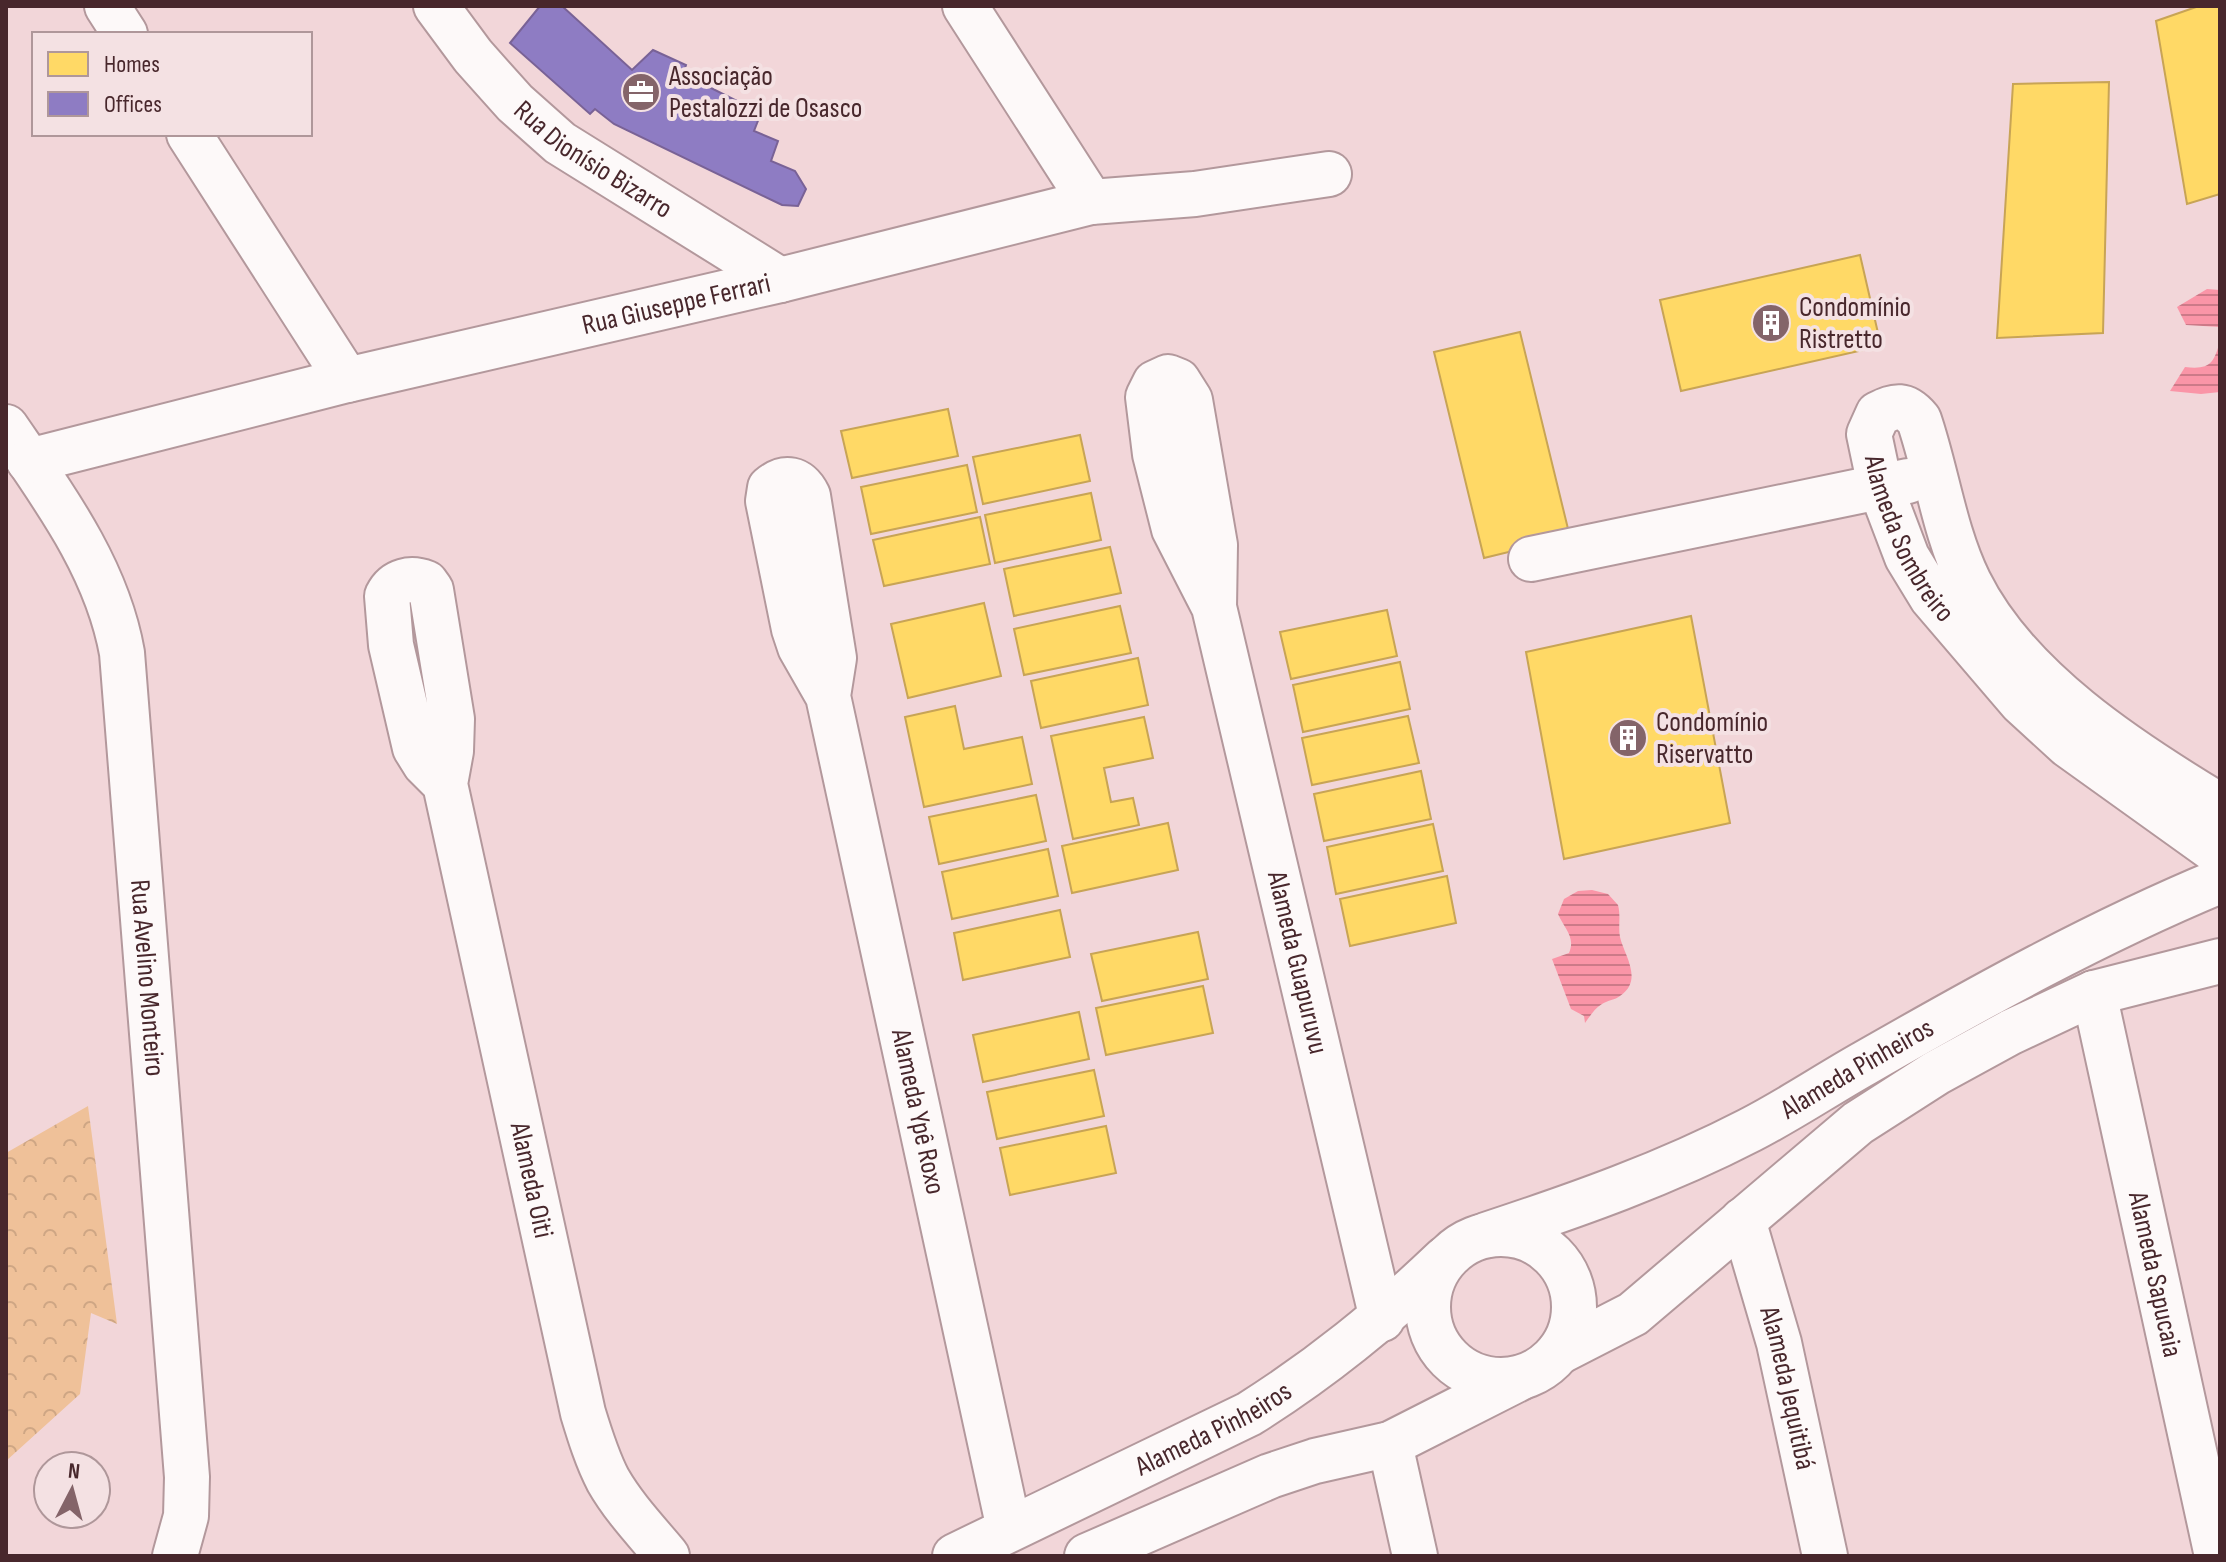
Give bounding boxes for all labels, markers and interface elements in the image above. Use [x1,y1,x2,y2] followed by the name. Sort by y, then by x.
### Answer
[32,32,312,136] legend
[104,50,160,79] text: Homes
[668,60,862,125] place label: Associação Pestalozzi de Osasco
[620,71,662,113] office icon: Associação Pestalozzi de Osasco
[104,90,162,119] text: Offices
[507,94,678,225] street label: Rua Dionísio Bizarro
[579,266,774,342] street label: Rua Giuseppe Ferrari
[1799,291,1911,356] place label: Condomínio Ristretto
[1750,302,1792,344] building icon: Condomínio Ristretto
[1857,451,1962,629] street label: Alameda Sombreiro
[1656,706,1768,771] place label: Condomínio Riservatto
[1607,717,1649,759] building icon: Condomínio Riservatto
[1260,867,1335,1057] street label: Alameda Guapuruvu
[123,878,172,1077] street label: Rua Avelino Monteiro
[1774,1011,1939,1126] street label: Alameda Pinheiros
[884,1025,952,1197] street label: Alameda Ypê Roxo
[503,1118,561,1241] street label: Alameda Oiti
[2121,1188,2190,1360] street label: Alameda Sapucaia
[1752,1302,1822,1473] street label: Alameda Jequitibá
[1129,1374,1298,1483] street label: Alameda Pinheiros
[32,1450,112,1530] north arrow
[67,1458,81,1486] text: N

